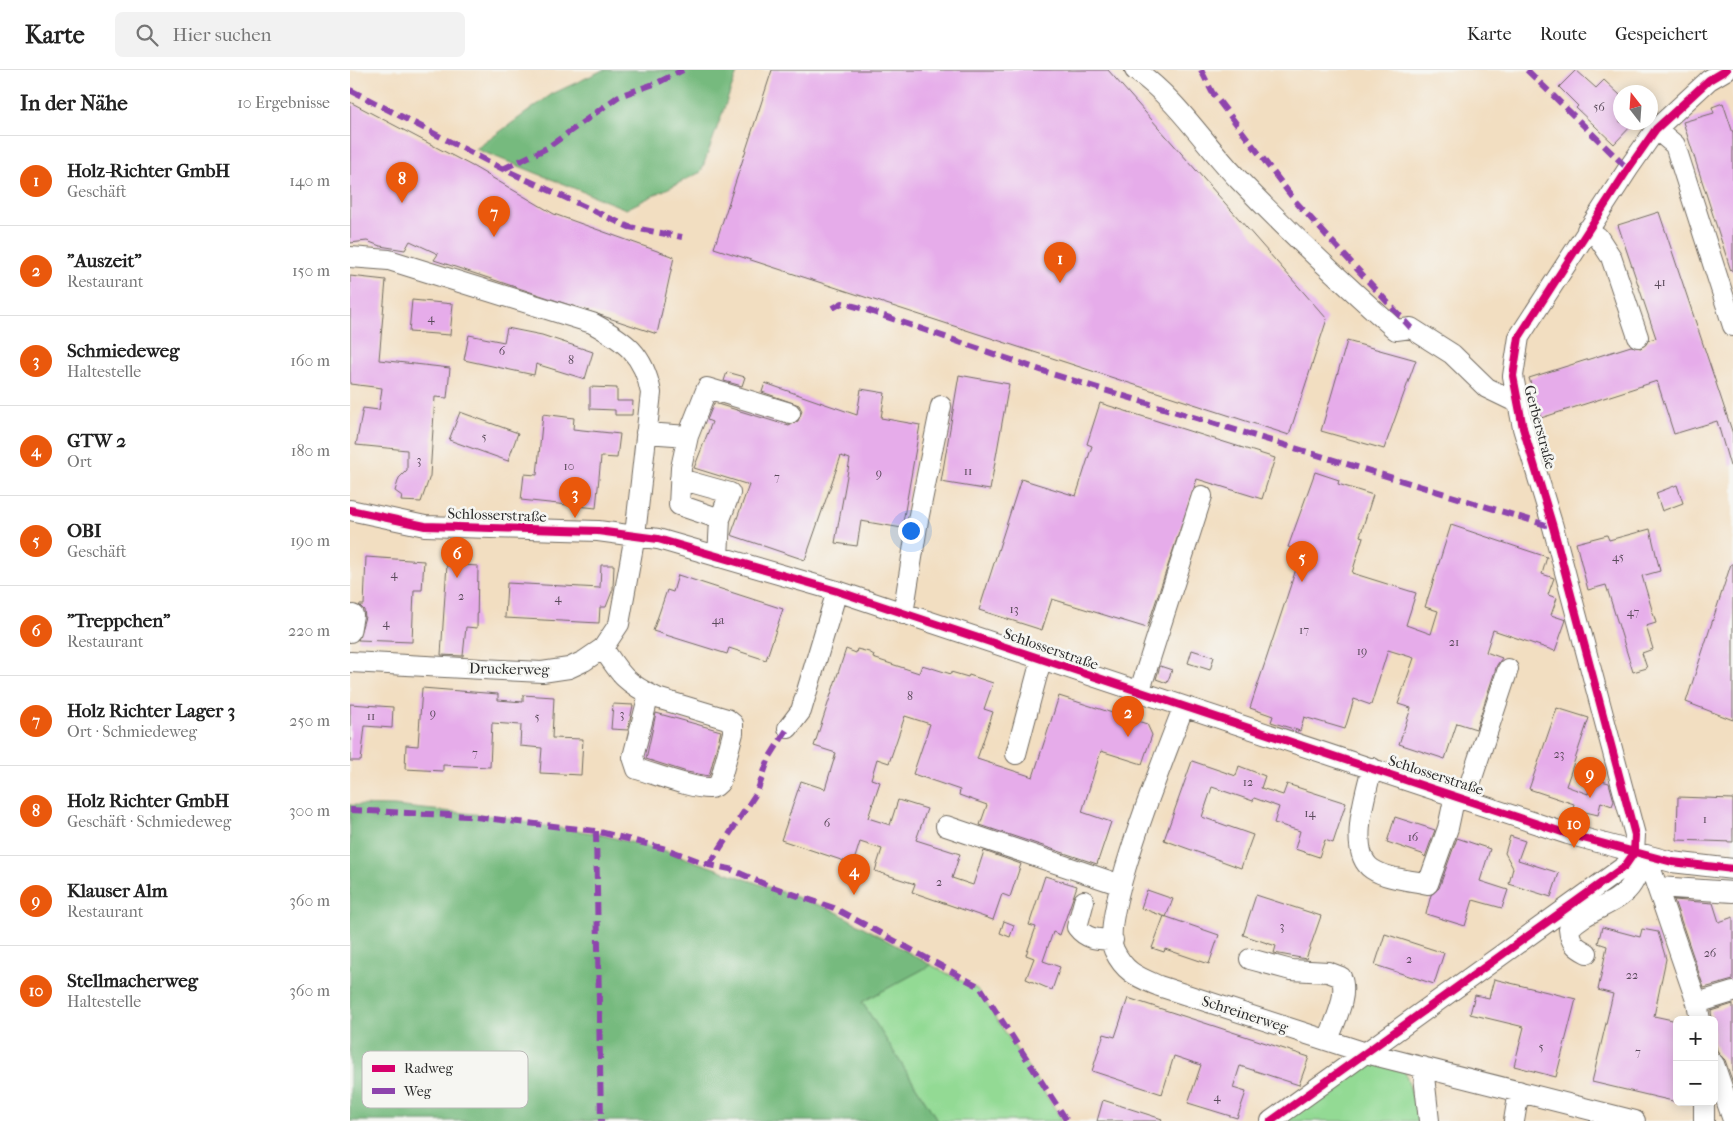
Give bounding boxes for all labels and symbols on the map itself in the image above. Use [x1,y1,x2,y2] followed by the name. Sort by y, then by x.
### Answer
[1613,85,1658,130] north arrow
[1593,100,1605,114] house number: 56
[386,162,418,203] pin: 8
[478,196,510,237] pin: 7
[1044,242,1076,283] pin: 1
[1654,275,1666,289] house number: 41
[427,311,435,325] house number: 4
[499,344,506,358] house number: 6
[568,353,574,367] house number: 8
[1520,383,1560,471] street label: Gerberstraße
[481,430,487,444] house number: 5
[417,453,422,467] house number: 3
[564,459,574,473] house number: 10
[964,464,972,478] house number: 11
[876,466,882,480] house number: 9
[774,470,780,484] house number: 7
[559,477,591,518] pin: 3
[447,504,547,526] street label: Schlosserstraße
[898,518,924,544] your location
[441,537,473,578] pin: 6
[1286,541,1318,582] pin: 5
[1612,550,1624,564] house number: 45
[390,567,398,581] house number: 4
[458,589,464,603] house number: 2
[554,591,562,605] house number: 4
[1009,602,1019,616] house number: 13
[1627,605,1639,619] house number: 47
[712,613,725,627] house number: 4a
[382,616,390,630] house number: 4
[1299,623,1309,637] house number: 17
[1001,624,1101,674] street label: Schlosserstraße
[1449,635,1459,649] house number: 21
[1357,644,1367,658] house number: 19
[469,659,550,679] street label: Druckerweg
[907,689,913,703] house number: 8
[1112,696,1144,737] pin: 2
[430,706,436,720] house number: 9
[620,707,625,721] house number: 3
[367,709,375,723] house number: 11
[534,710,540,724] house number: 5
[472,746,478,760] house number: 7
[1553,747,1565,761] house number: 23
[1386,751,1486,799] street label: Schlosserstraße
[1574,757,1606,798] pin: 9
[1243,775,1253,789] house number: 12
[1304,806,1317,820] house number: 14
[1558,807,1590,848] pin: 10
[1703,812,1707,826] house number: 1
[824,816,831,830] house number: 6
[1408,830,1419,844] house number: 16
[838,854,870,895] pin: 4
[936,875,942,889] house number: 2
[1280,919,1285,933] house number: 3
[1704,946,1717,960] house number: 26
[1406,952,1412,966] house number: 2
[1626,968,1638,982] house number: 22
[1200,992,1291,1037] street label: Schreinerweg
[1538,1040,1544,1054] house number: 5
[1635,1045,1641,1059] house number: 7
[362,1051,528,1108] legend
[404,1060,453,1077] text: Radweg
[403,1083,432,1100] text: Weg
[1213,1090,1221,1104] house number: 4

